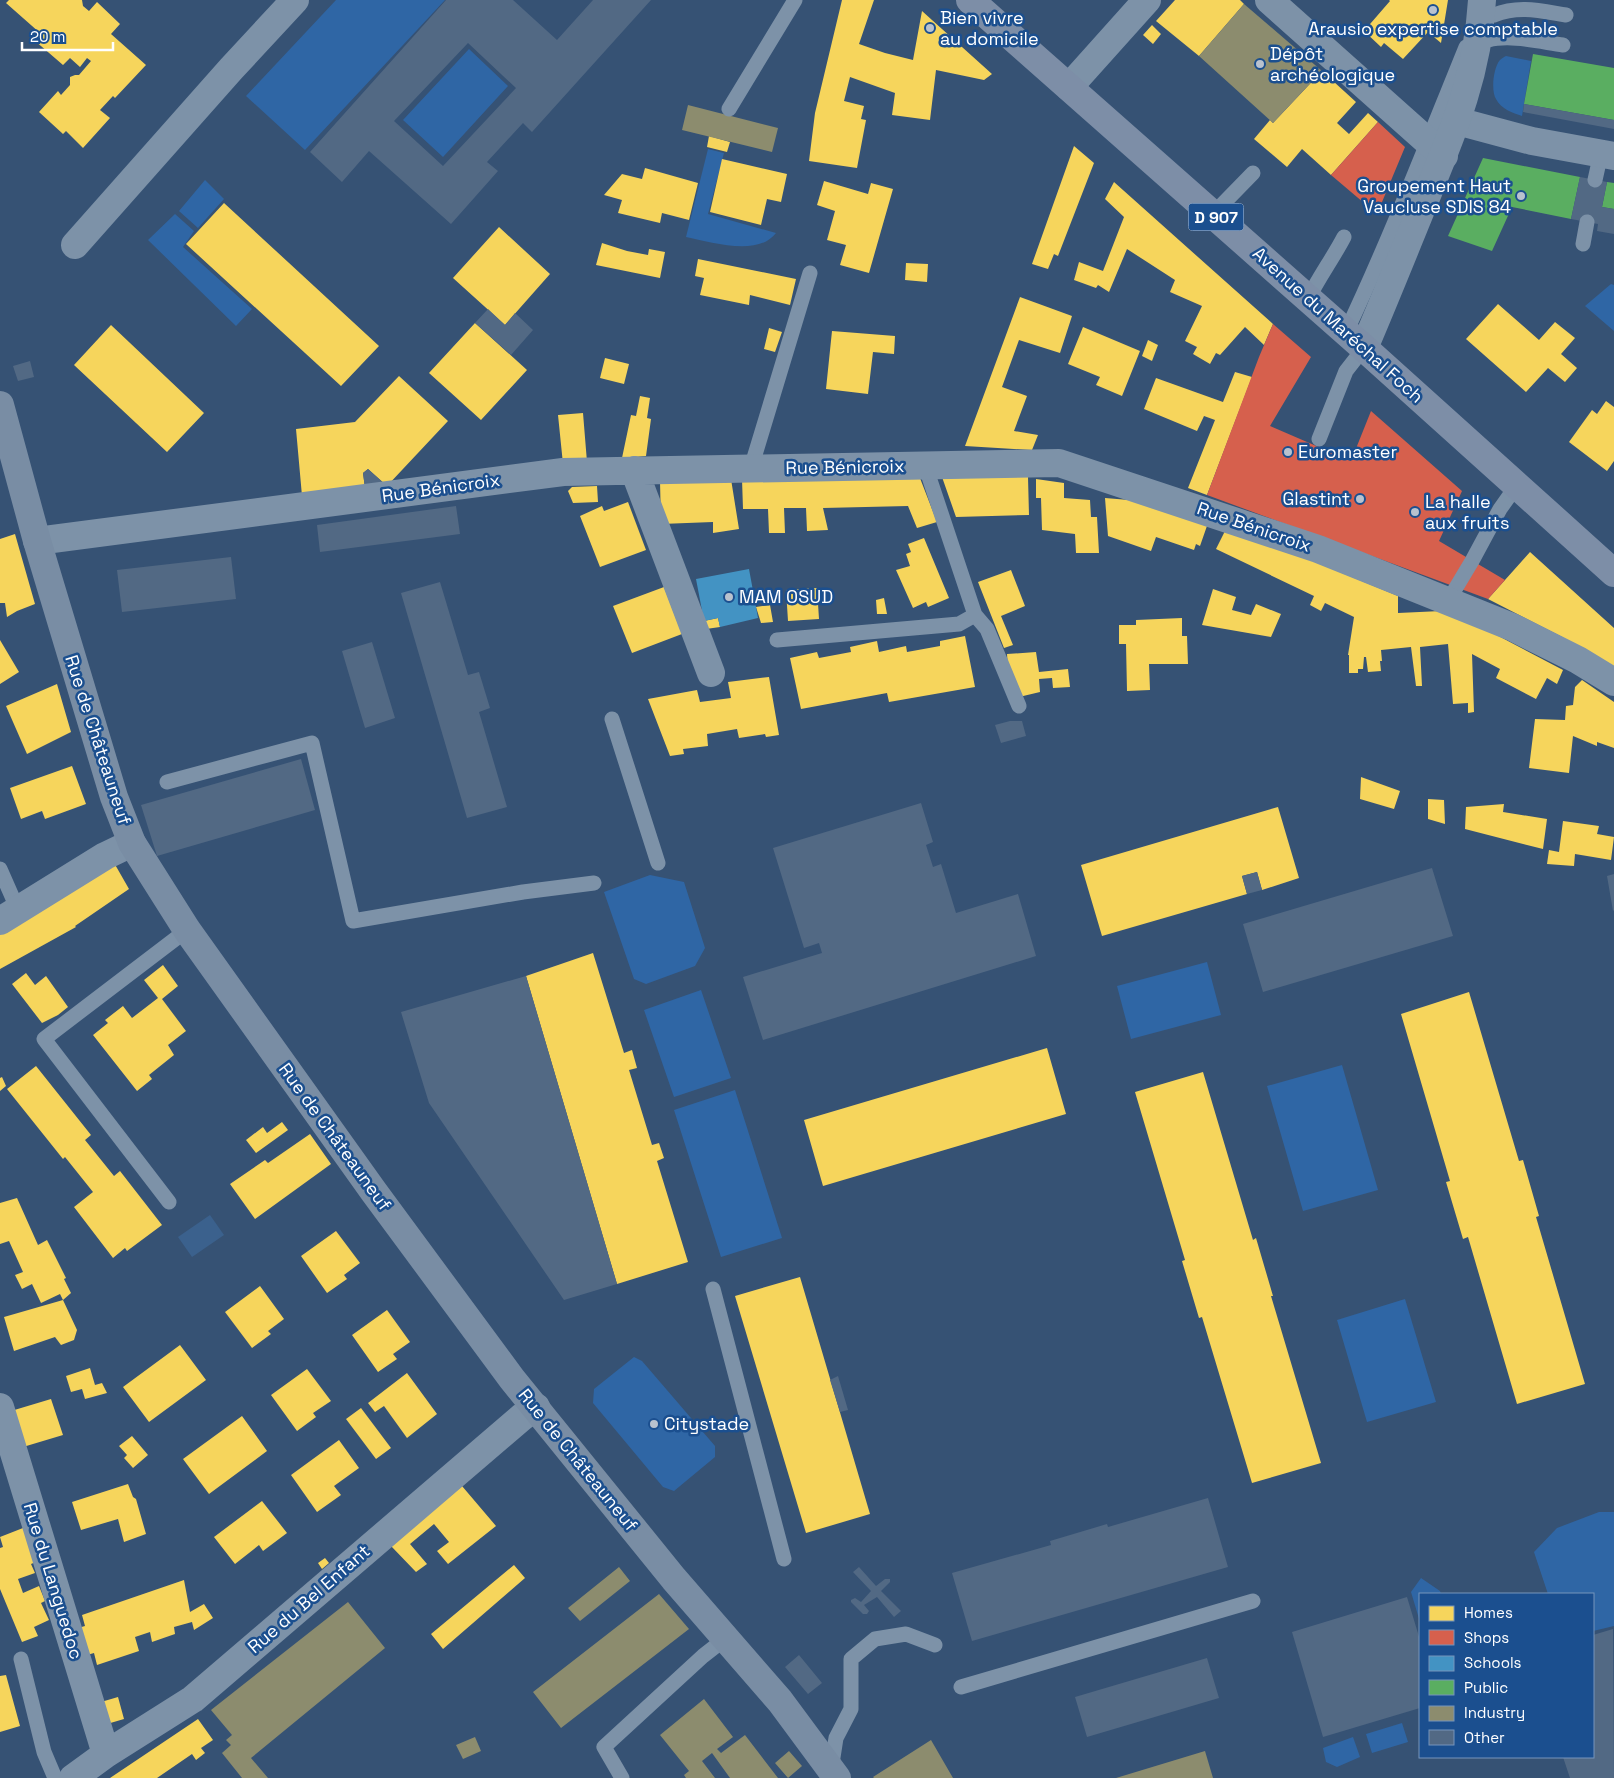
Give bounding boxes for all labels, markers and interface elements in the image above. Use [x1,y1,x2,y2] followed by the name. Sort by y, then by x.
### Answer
[1427,4,1439,16] marker: Arausio expertise comptable
[940,6,1039,50] place label: Bien vivre au domicile
[1308,17,1558,40] place label: Arausio expertise comptable
[22,20,114,52] scale bar
[924,22,936,34] marker: Bien vivre au domicile
[30,27,65,46] text: 20 m
[1270,42,1395,86] place label: Dépôt archéologique
[1254,58,1266,70] marker: Dépôt archéologique
[1357,174,1511,218] place label: Groupement Haut Vaucluse SDIS 84
[1515,190,1527,202] marker: Groupement Haut Vaucluse SDIS 84
[1188,203,1244,230] road number: D 907
[1248,242,1429,408] street label: Avenue du Maréchal Foch
[1298,440,1397,463] place label: Euromaster
[1282,446,1294,458] marker: Euromaster
[785,454,905,479] street label: Rue Bénicroix
[380,468,501,507] street label: Rue Bénicroix
[1282,487,1350,510] place label: Glastint
[1425,490,1509,534] place label: La halle aux fruits
[1354,493,1366,505] marker: Glastint
[1194,496,1314,557] street label: Rue Bénicroix
[1409,506,1421,518] marker: La halle aux fruits
[739,585,833,608] place label: MAM OSUD
[723,591,735,603] marker: MAM OSUD
[60,652,137,828] street label: Rue de Châteauneuf
[274,1058,397,1215] street label: Rue de Châteauneuf
[514,1384,643,1536] street label: Rue de Châteauneuf
[664,1412,749,1435] place label: Citystade
[648,1418,660,1430] marker: Citystade
[19,1500,88,1662] street label: Rue du Languedoc
[243,1539,375,1658] street label: Rue du Bel Enfant
[1419,1593,1594,1758] legend
[1464,1603,1513,1622] text: Homes
[1464,1628,1509,1647] text: Shops
[1464,1653,1522,1672] text: Schools
[1464,1678,1508,1697] text: Public
[1464,1703,1525,1722] text: Industry
[1464,1728,1505,1747] text: Other

